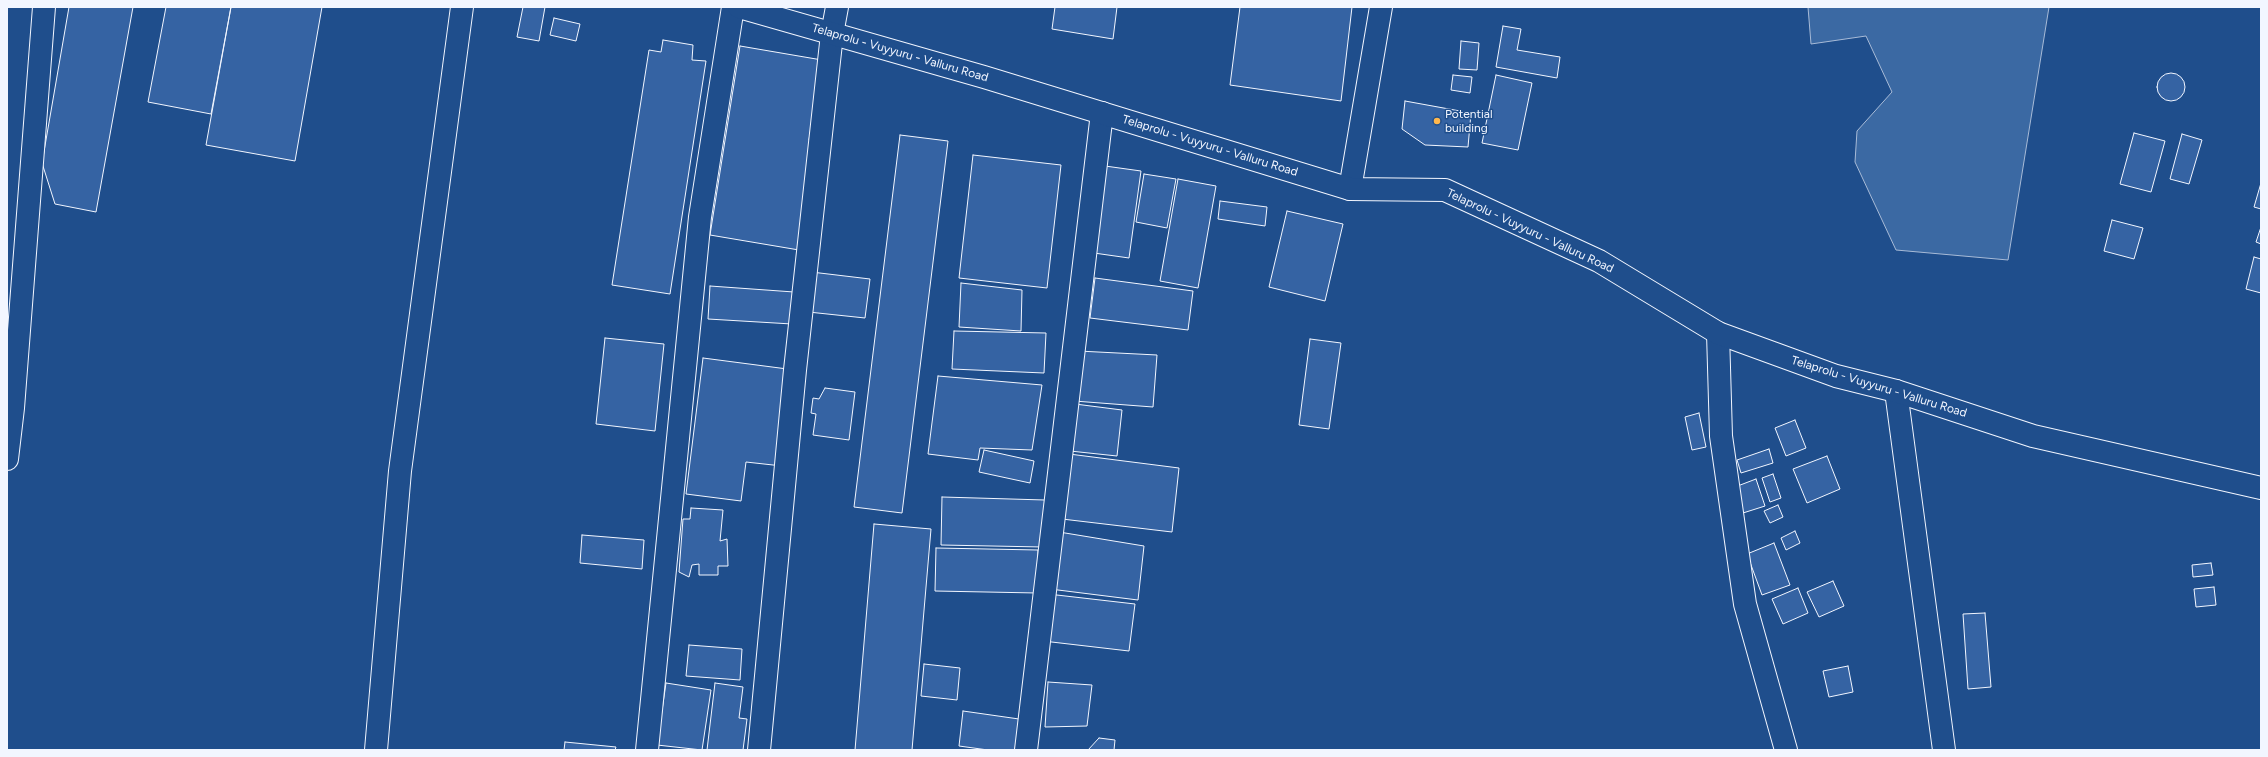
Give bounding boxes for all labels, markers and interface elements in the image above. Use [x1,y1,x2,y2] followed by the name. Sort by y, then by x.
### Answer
[810,21,990,85] street label: Telaprolu - Vuyyuru - Valluru Road
[1445,107,1493,135] place label: Potential building
[1120,112,1300,180] street label: Telaprolu - Vuyyuru - Valluru Road
[1432,116,1442,126] marker: Potential building
[1444,186,1616,276] street label: Telaprolu - Vuyyuru - Valluru Road
[1789,353,1969,421] street label: Telaprolu - Vuyyuru - Valluru Road

